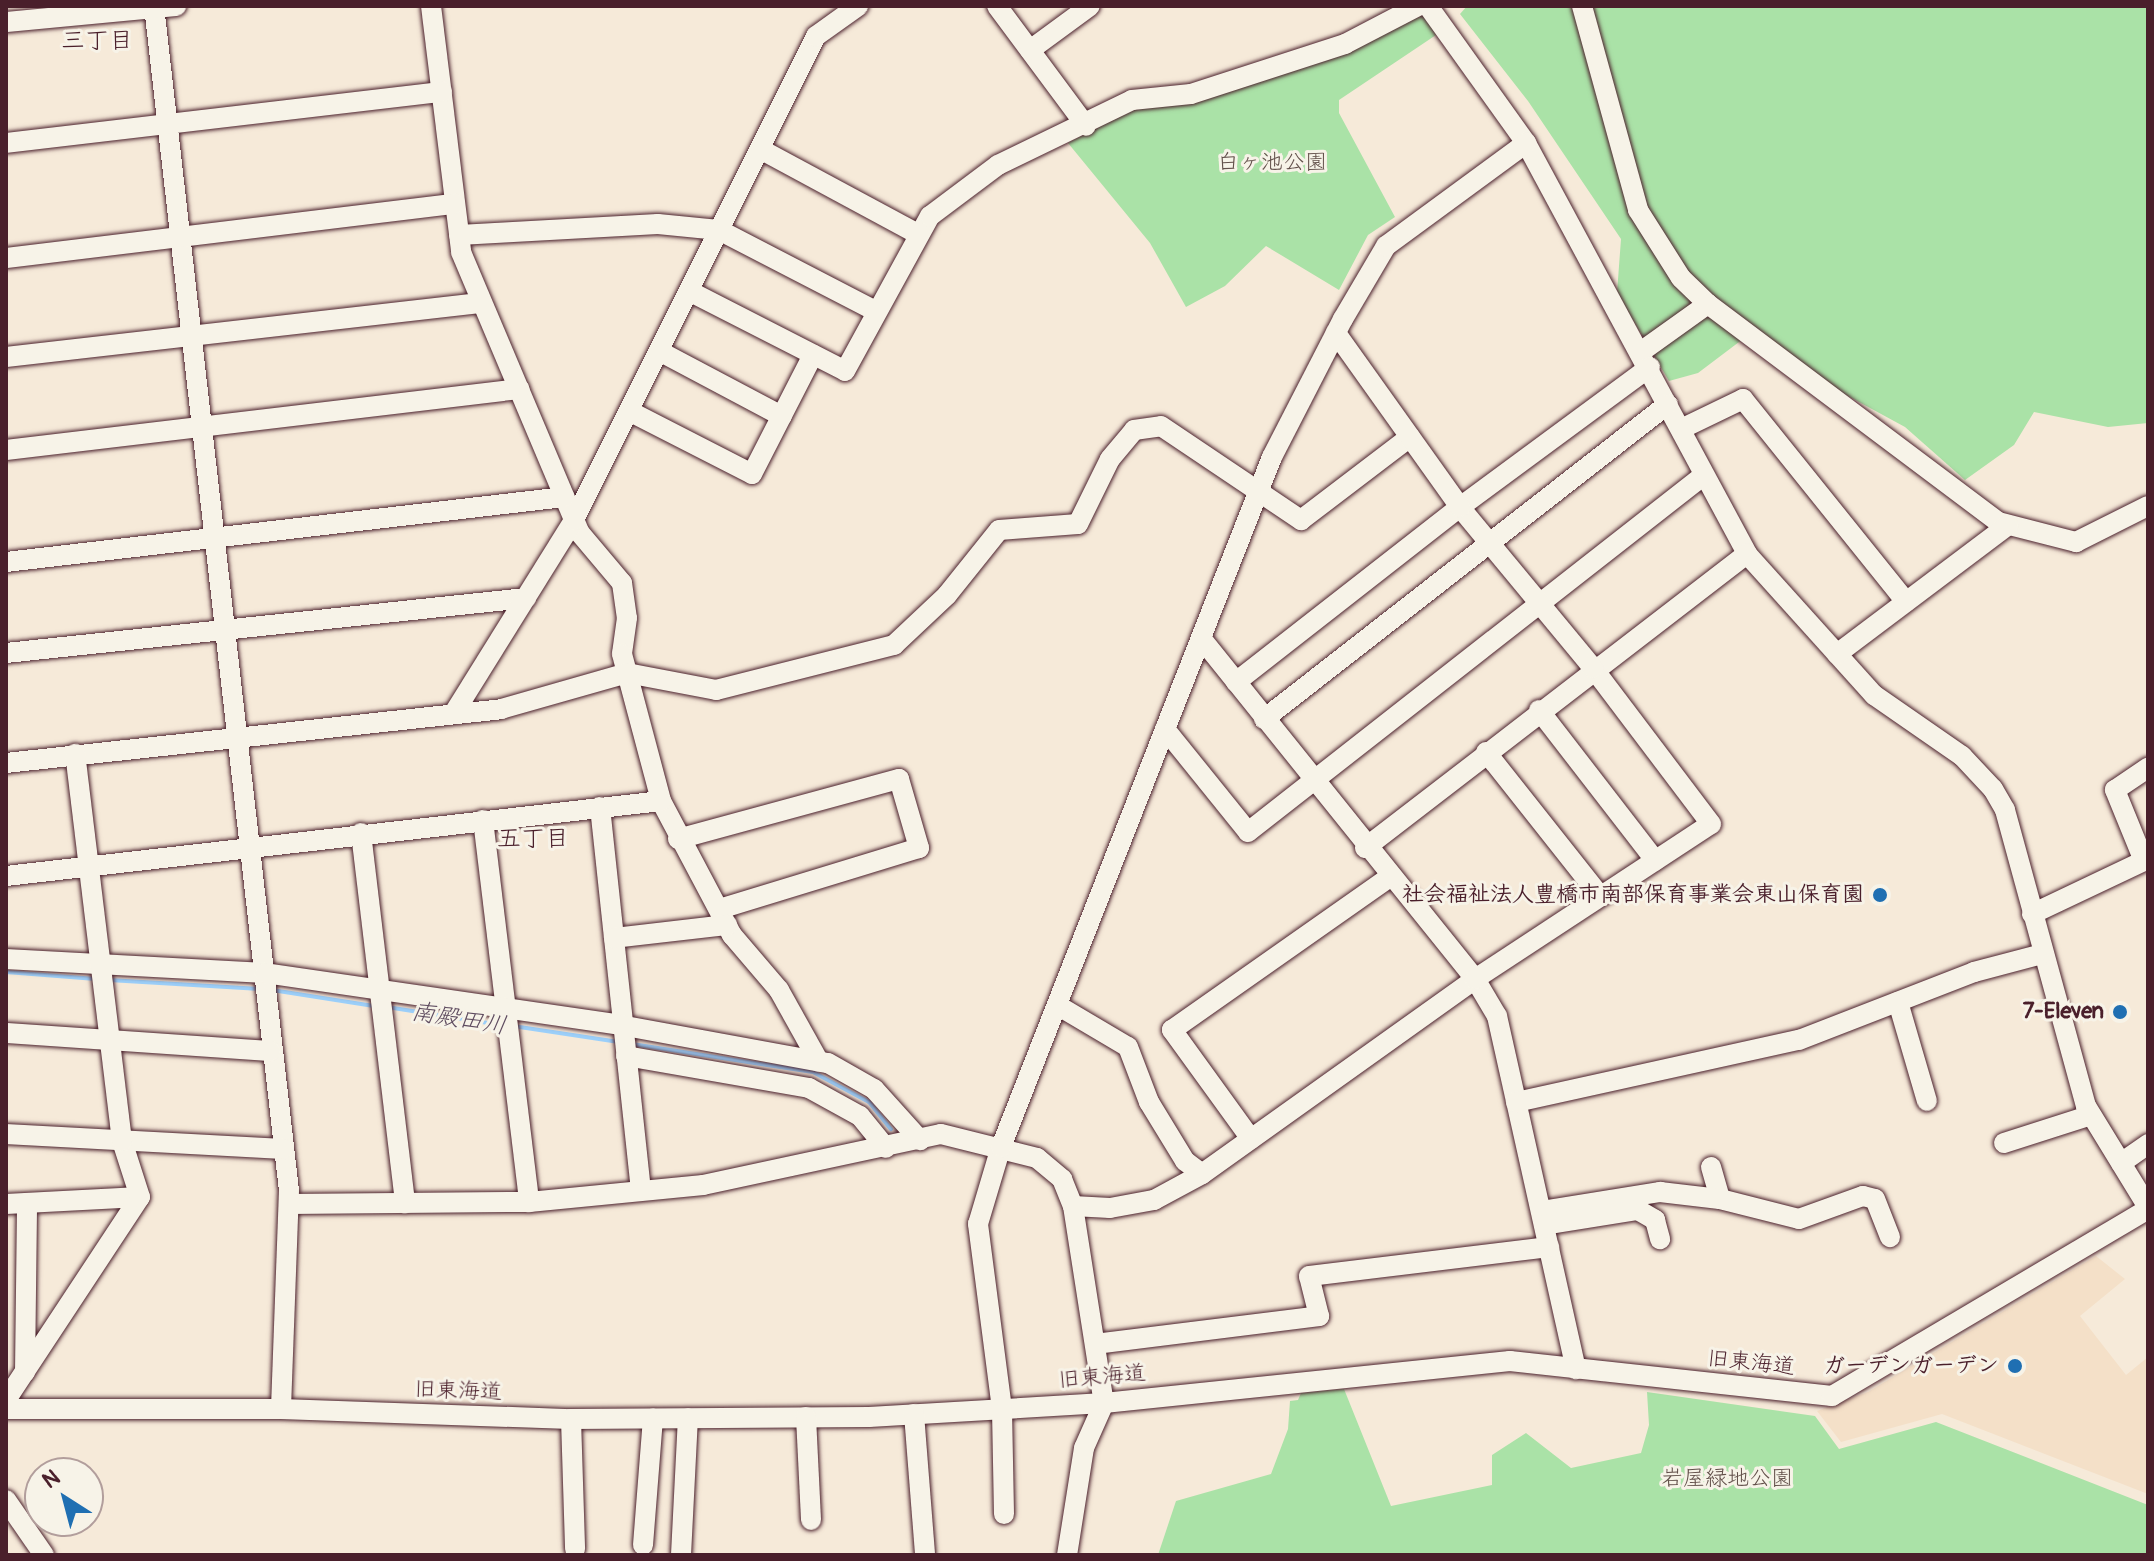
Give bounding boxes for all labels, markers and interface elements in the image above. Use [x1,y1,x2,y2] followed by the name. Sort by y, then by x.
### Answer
[61,27,133,55] district label: 三丁目
[1217,150,1327,176] park label: 白ヶ池公園
[497,825,569,853] district label: 五丁目
[1402,882,1864,908] place label: 社会福祉法人豊橋市南部保育事業会東山保育園
[1871,886,1889,904] marker: 社会福祉法人豊橋市南部保育事業会東山保育園
[409,997,509,1041] water label: 南殿田川
[2023,999,2104,1025] place label: 7-Eleven
[2111,1003,2129,1021] marker: 7-Eleven
[1706,1345,1796,1381] street label: 旧東海道
[1823,1353,1999,1379] place label: ガーデンガーデン
[2006,1357,2024,1375] marker: ガーデンガーデン
[1057,1360,1147,1394] street label: 旧東海道
[414,1376,502,1406] street label: 旧東海道
[24,1457,104,1537] north arrow
[37,1464,65,1495] text: N
[1661,1466,1793,1492] park label: 岩屋緑地公園

